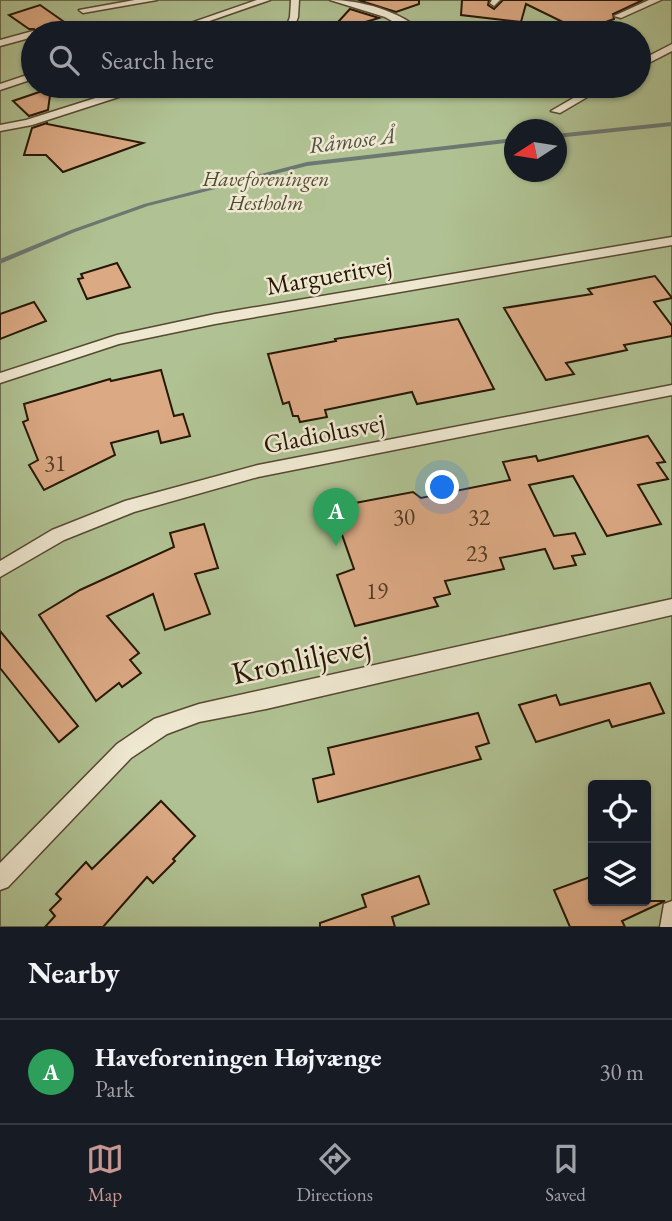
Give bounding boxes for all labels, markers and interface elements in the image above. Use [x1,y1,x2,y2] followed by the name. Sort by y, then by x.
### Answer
[21,21,651,98] search box
[45,41,83,79] icon: search
[101,43,214,77] text: Search here
[504,119,567,182] north arrow
[307,120,399,160] water label: Råmose Å
[202,165,329,216] park label: Haveforeningen Hestholm
[263,247,395,303] street label: Margueritvej
[261,405,387,461] street label: Gladiolusvej
[44,448,66,478] house number: 31
[425,470,459,504] your location
[313,488,359,546] pin: A
[393,502,415,532] house number: 30
[468,502,490,532] house number: 32
[466,538,488,568] house number: 23
[366,576,388,606] house number: 19
[228,624,374,694] street label: Kronliljevej
[588,780,651,906] map controls
[588,780,651,843] button: locate
[588,843,651,906] button: layers
[28,953,120,992] text: Nearby
[95,1040,382,1074] text: Haveforeningen Højvænge
[43,1057,59,1087] text: A
[599,1057,644,1087] text: 30 m
[95,1074,134,1104] text: Park
[86,1140,124,1207] tab: Map
[296,1140,373,1207] tab: Directions
[545,1140,586,1207] tab: Saved

